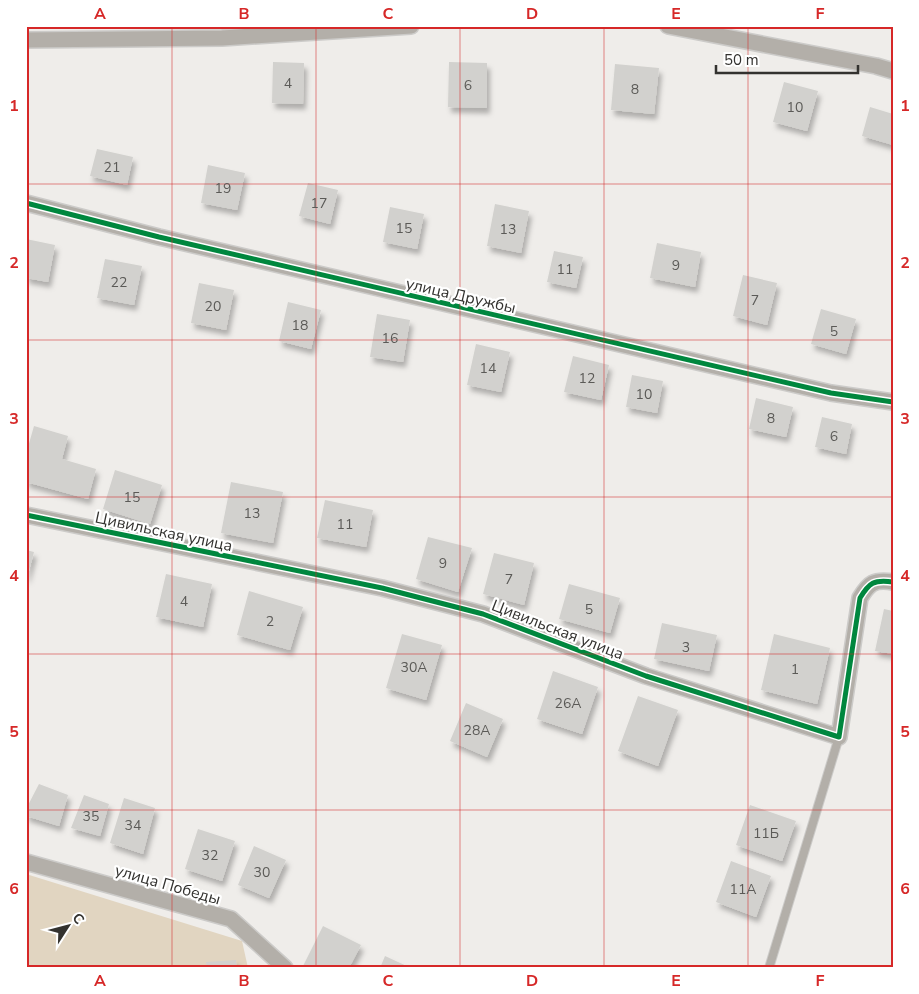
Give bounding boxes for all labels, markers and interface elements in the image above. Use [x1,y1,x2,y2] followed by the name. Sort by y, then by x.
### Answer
[94,3,106,25] text: A
[238,3,250,25] text: B
[383,3,394,25] text: C
[526,3,538,25] text: D
[671,3,681,25] text: E
[816,3,825,25] text: F
[716,42,859,74] scale bar
[724,50,759,70] text: 50 m
[284,74,292,93] house number: 4
[464,76,472,95] house number: 6
[631,80,639,99] house number: 8
[9,95,19,117] text: 1
[900,95,910,117] text: 1
[787,98,803,117] house number: 10
[104,158,120,177] house number: 21
[215,179,231,198] house number: 19
[311,194,327,213] house number: 17
[396,219,412,238] house number: 15
[500,220,516,239] house number: 13
[9,252,19,274] text: 2
[900,252,910,274] text: 2
[672,256,680,275] house number: 9
[557,260,573,279] house number: 11
[111,273,127,292] house number: 22
[404,273,518,319] street label: улица Дружбы
[751,291,759,310] house number: 7
[205,297,221,316] house number: 20
[292,316,308,335] house number: 18
[830,322,838,341] house number: 5
[382,329,398,348] house number: 16
[480,359,496,378] house number: 14
[579,369,595,388] house number: 12
[636,385,652,404] house number: 10
[9,408,19,430] text: 3
[900,408,910,430] text: 3
[767,409,775,428] house number: 8
[830,427,838,446] house number: 6
[124,488,140,507] house number: 15
[244,504,260,523] house number: 13
[93,507,234,557] street label: Цивильская улица
[337,515,353,534] house number: 11
[439,554,447,573] house number: 9
[9,565,19,587] text: 4
[900,565,910,587] text: 4
[505,570,513,589] house number: 7
[180,592,188,611] house number: 4
[488,595,627,665] street label: Цивильская улица
[585,600,593,619] house number: 5
[266,612,274,631] house number: 2
[682,638,690,657] house number: 3
[400,658,428,677] house number: 30А
[791,660,799,679] house number: 1
[554,694,582,713] house number: 26А
[9,721,19,743] text: 5
[463,721,491,740] house number: 28А
[900,721,910,743] text: 5
[83,807,99,826] house number: 35
[125,816,141,835] house number: 34
[753,824,779,843] house number: 11Б
[202,846,218,865] house number: 32
[112,859,223,911] street label: улица Победы
[254,863,270,882] house number: 30
[9,878,19,900] text: 6
[900,878,910,900] text: 6
[729,880,757,899] house number: 11А
[42,902,92,952] north arrow
[68,909,89,928] text: С
[94,970,106,992] text: A
[238,970,250,992] text: B
[383,970,394,992] text: C
[526,970,538,992] text: D
[671,970,681,992] text: E
[816,970,825,992] text: F

